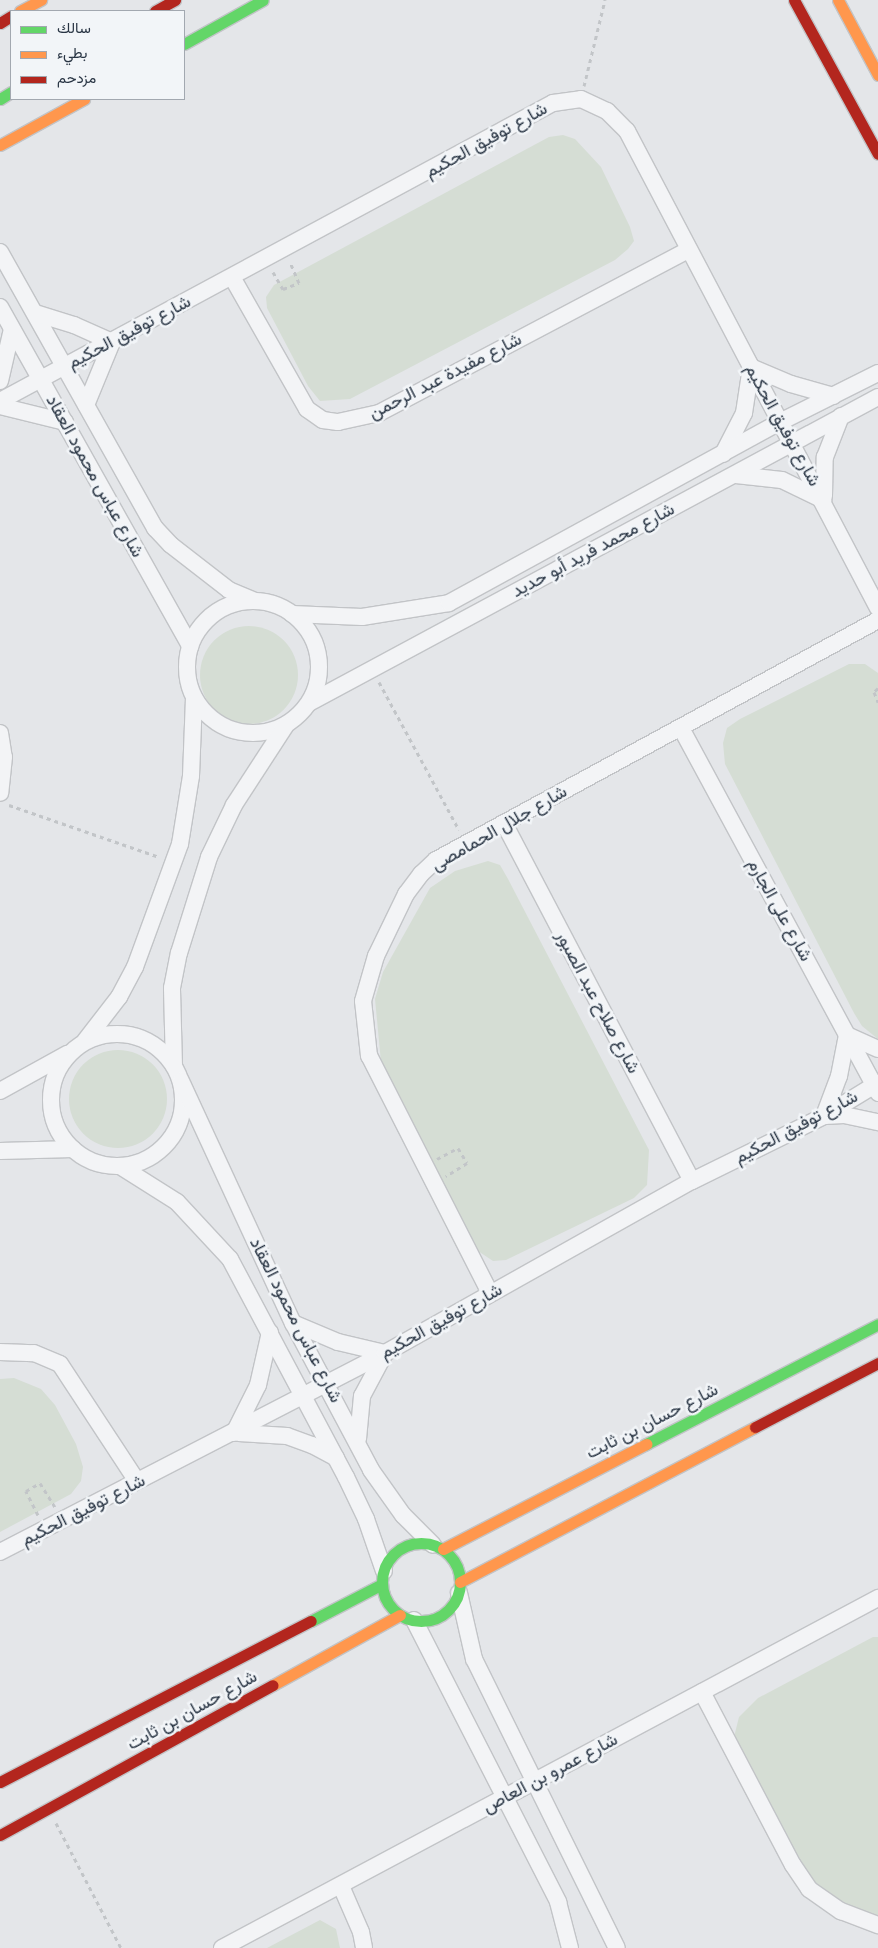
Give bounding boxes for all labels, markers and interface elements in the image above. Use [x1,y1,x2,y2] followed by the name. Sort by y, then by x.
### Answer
[10,10,185,100] legend
[57,18,91,37] text: سالك
[57,43,87,62] text: بطيء
[57,68,96,87] text: مزدحم
[421,97,551,183] street label: شارع توفيق الحكيم
[64,290,194,374] street label: شارع توفيق الحكيم
[365,328,525,424] street label: شارع مفيدة عبد الرحمن
[740,360,826,490] street label: شارع توفيق الحكيم
[41,391,149,561] street label: شارع عباس محمود العقاد
[508,498,678,602] street label: شارع محمد فريد أبو حديد
[427,780,571,876] street label: شارع جلال الحمامصى
[743,855,817,965] street label: شارع على الجارم
[551,927,645,1077] street label: شارع صلاح عبد الصبور
[731,1085,861,1169] street label: شارع توفيق الحكيم
[245,1234,347,1406] street label: شارع عباس محمود العقاد
[376,1278,506,1364] street label: شارع توفيق الحكيم
[582,1378,722,1464] street label: شارع حسان بن ثابت
[17,1469,149,1551] street label: شارع توفيق الحكيم
[123,1665,261,1755] street label: شارع حسان بن ثابت
[479,1728,621,1818] street label: شارع عمرو بن العاص

